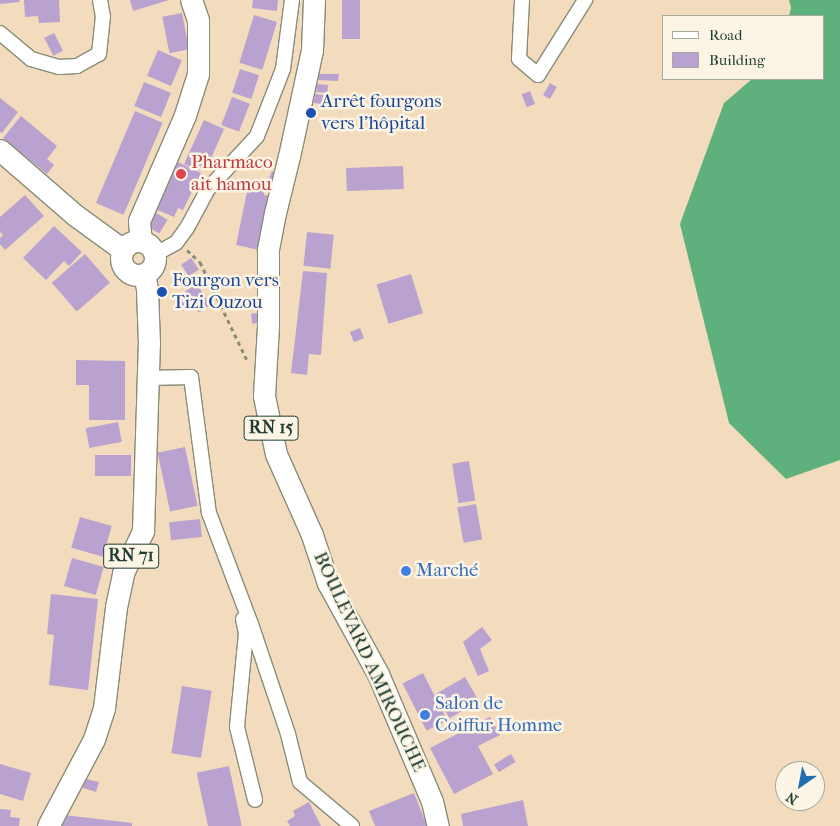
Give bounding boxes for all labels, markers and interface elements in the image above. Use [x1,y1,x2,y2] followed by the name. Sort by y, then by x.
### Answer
[662,15,825,80] legend
[709,26,742,44] text: Road
[709,51,765,69] text: Building
[321,91,441,135] place label: Arrêt fourgons vers l'hôpital
[305,107,317,119] marker: Arrêt fourgons vers l'hôpital
[191,152,273,196] place label: Pharmaco ait hamou
[175,168,187,180] marker: Pharmaco ait hamou
[172,270,279,314] place label: Fourgon vers Tizi Ouzou
[156,286,168,298] marker: Fourgon vers Tizi Ouzou
[244,412,298,443] road number: RN 15
[102,540,160,572] road number: RN 71
[308,548,430,776] street label: BOULEVARD AMIROUCHE
[416,560,478,582] place label: Marché
[400,565,412,577] marker: Marché
[435,693,562,737] place label: Salon de Coiffur Homme
[419,709,431,721] marker: Salon de Coiffur Homme
[775,761,825,811] north arrow
[783,788,801,808] text: N

